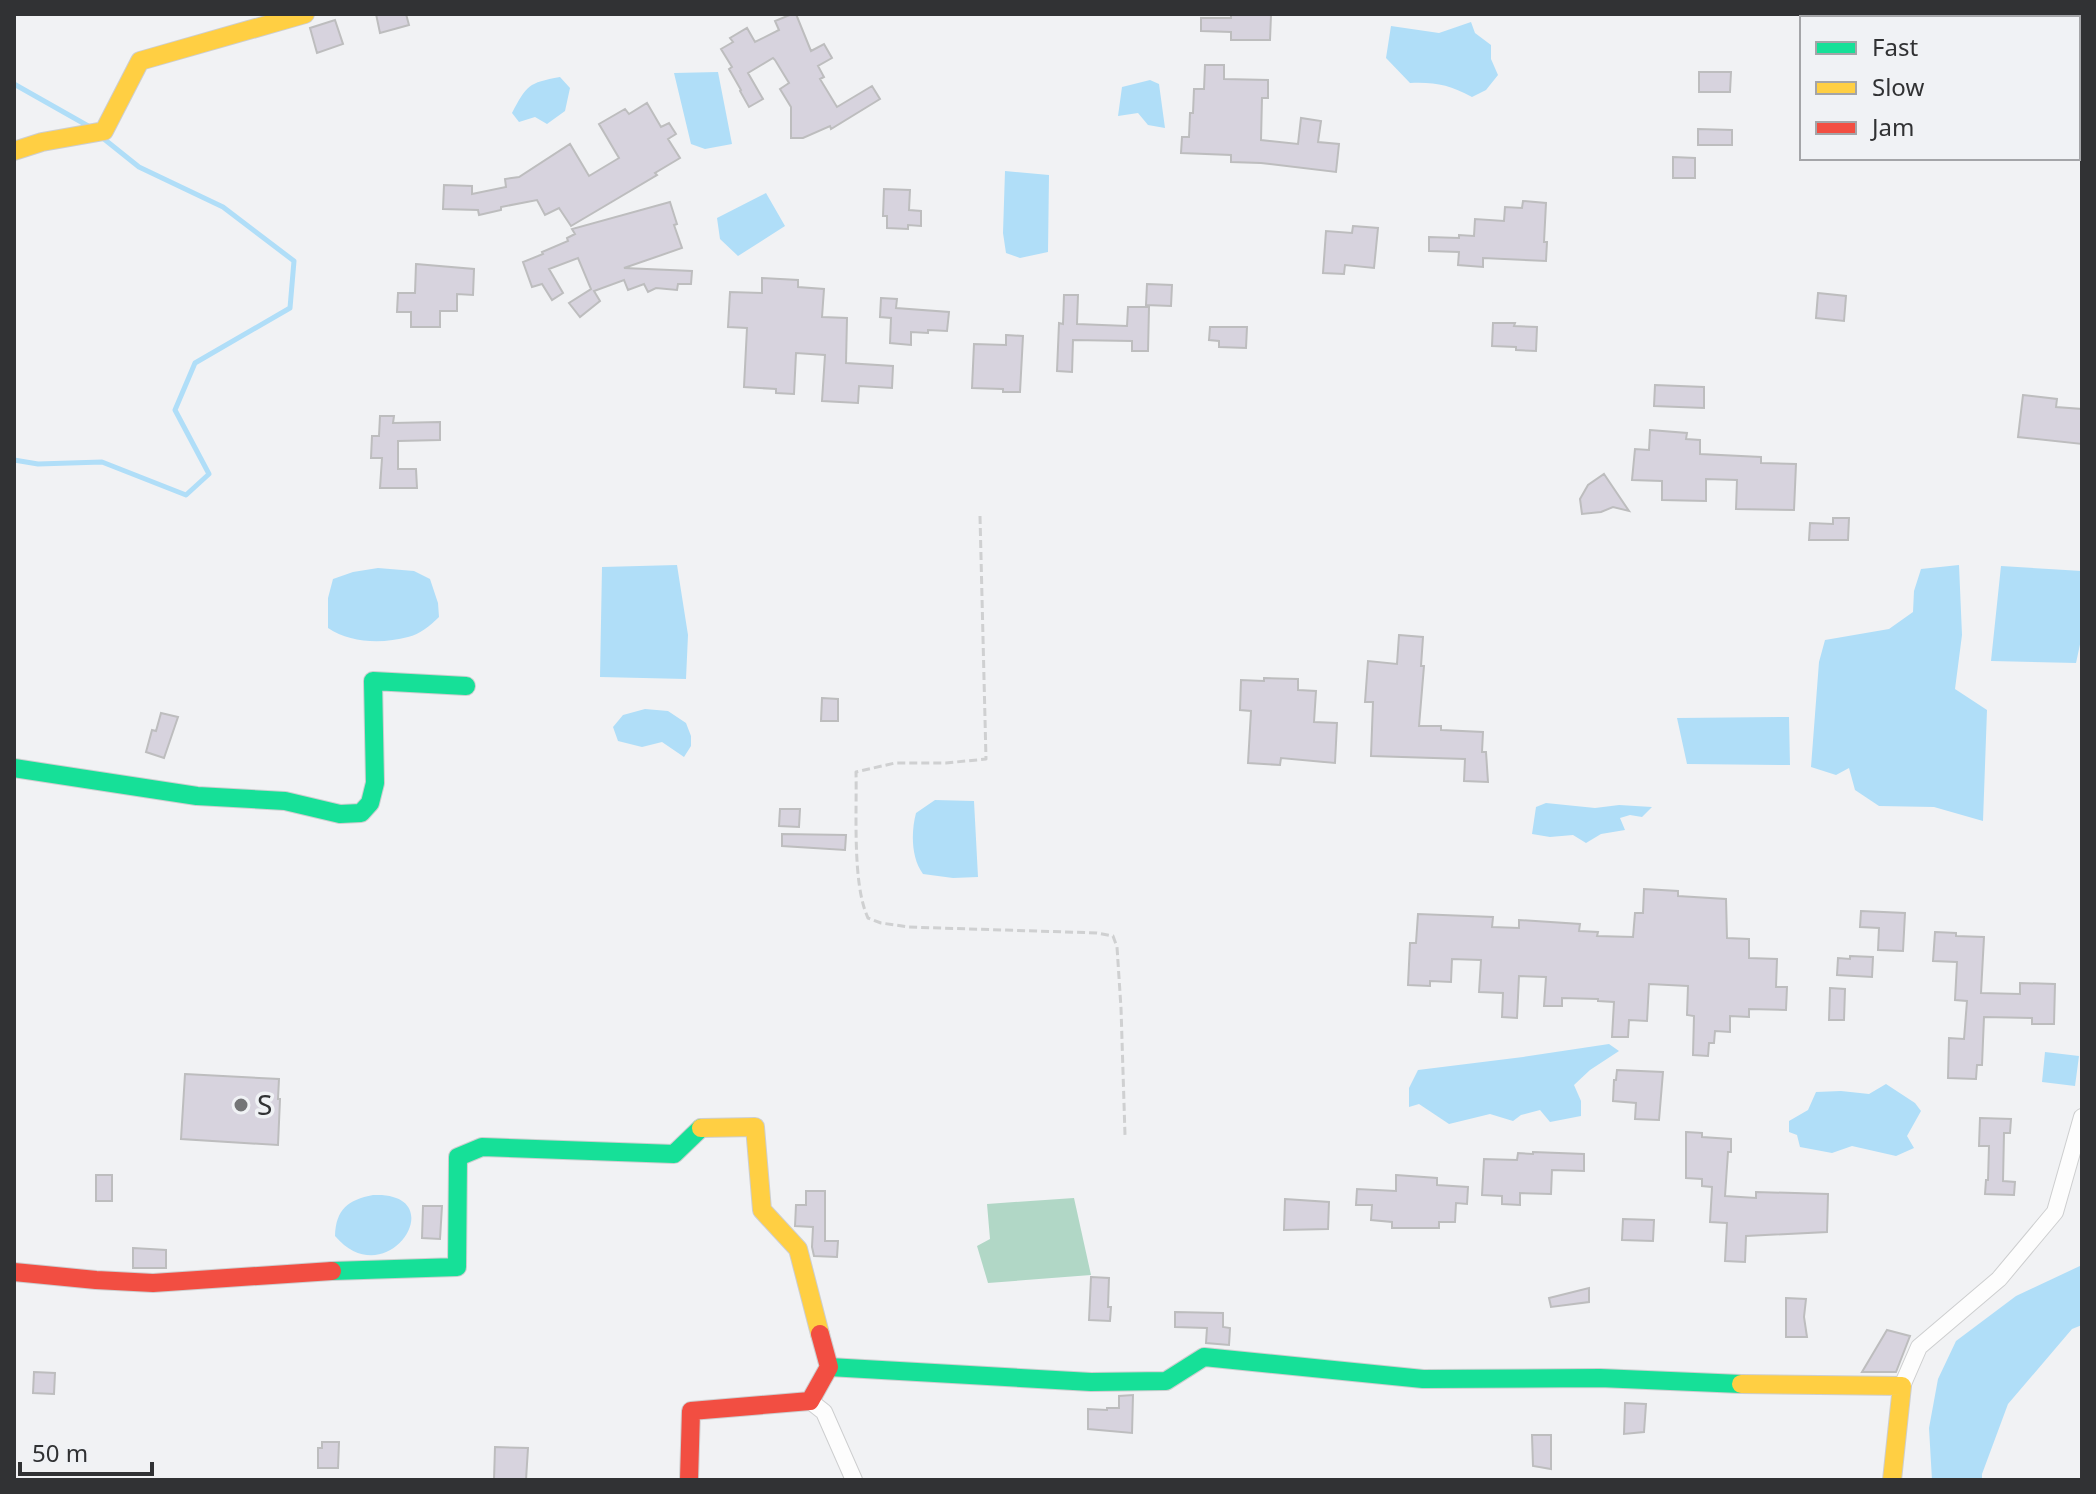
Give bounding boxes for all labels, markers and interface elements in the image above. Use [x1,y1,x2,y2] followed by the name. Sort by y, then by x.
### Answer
[1800,16,2080,160] legend
[1872,30,1918,63] text: Fast
[1872,70,1924,103] text: Slow
[1870,110,1914,143] text: Jam
[257,1085,272,1123] place label: S
[232,1096,250,1114] marker: S
[20,1426,152,1476] scale bar
[32,1436,88,1469] text: 50 m

